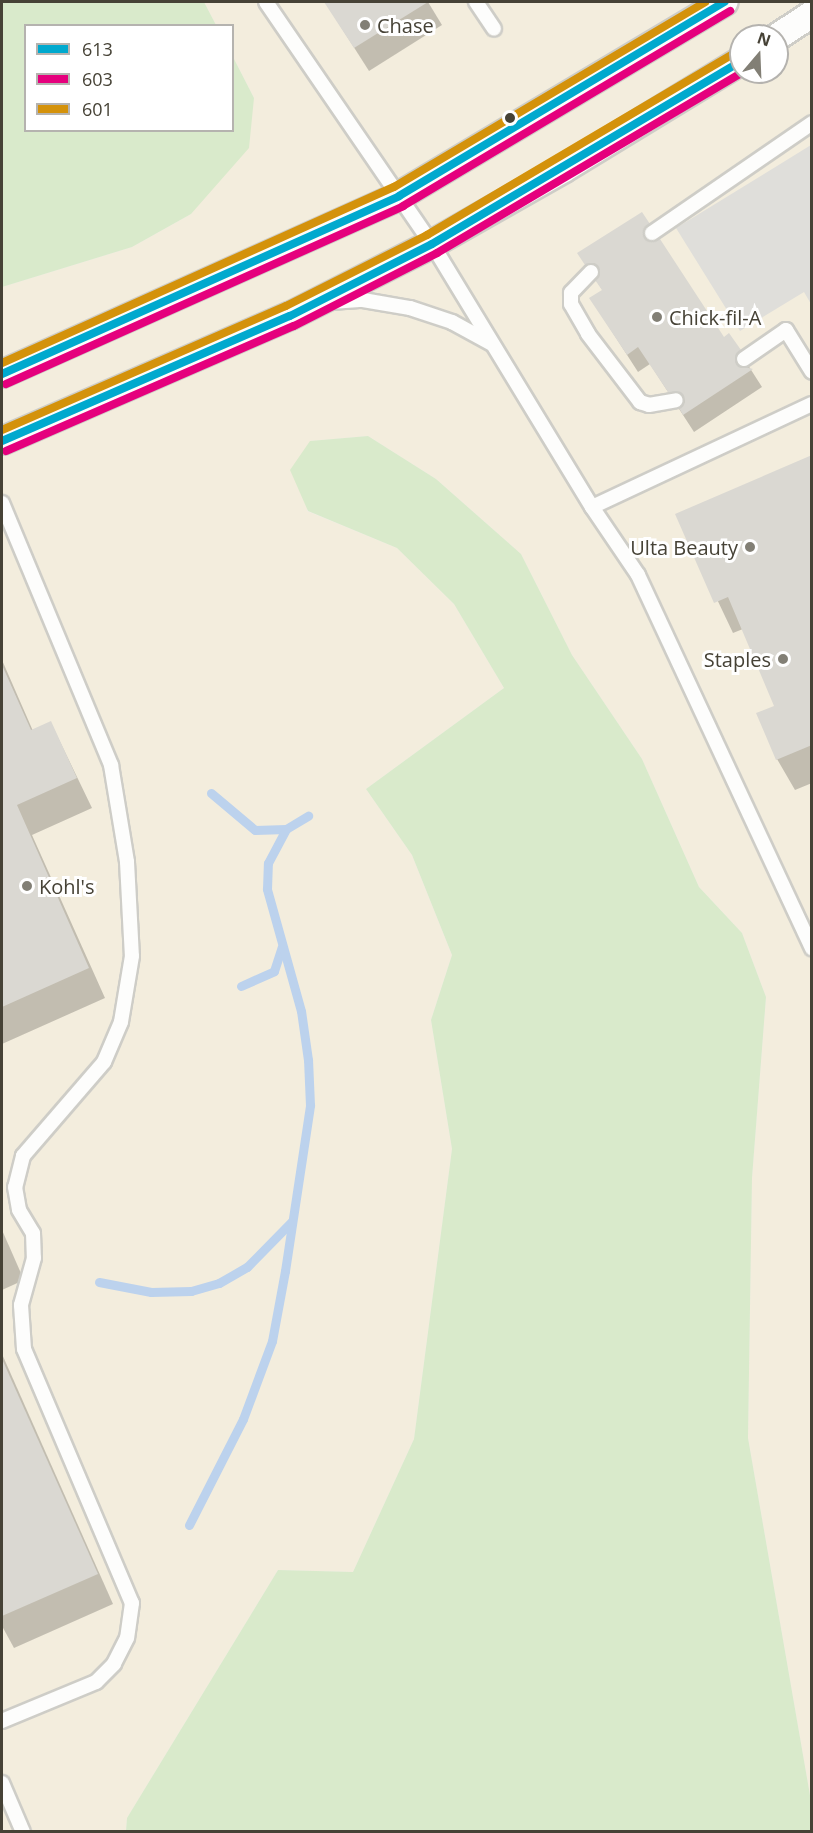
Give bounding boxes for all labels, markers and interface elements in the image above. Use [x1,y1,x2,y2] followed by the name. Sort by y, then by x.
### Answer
[377,13,434,37] place label: Chase
[358,18,372,32] marker: Chase
[24,24,234,132] legend
[729,24,789,84] north arrow
[754,26,774,51] text: N
[82,37,113,61] text: 613
[82,67,113,91] text: 603
[82,97,113,121] text: 601
[504,112,516,124] unlabelled marker
[669,305,761,329] place label: Chick-fil-A
[650,310,664,324] marker: Chick-fil-A
[630,535,738,559] place label: Ulta Beauty
[743,540,757,554] marker: Ulta Beauty
[704,647,771,671] place label: Staples
[776,652,790,666] marker: Staples
[39,874,95,898] place label: Kohl's
[20,879,34,893] marker: Kohl's

